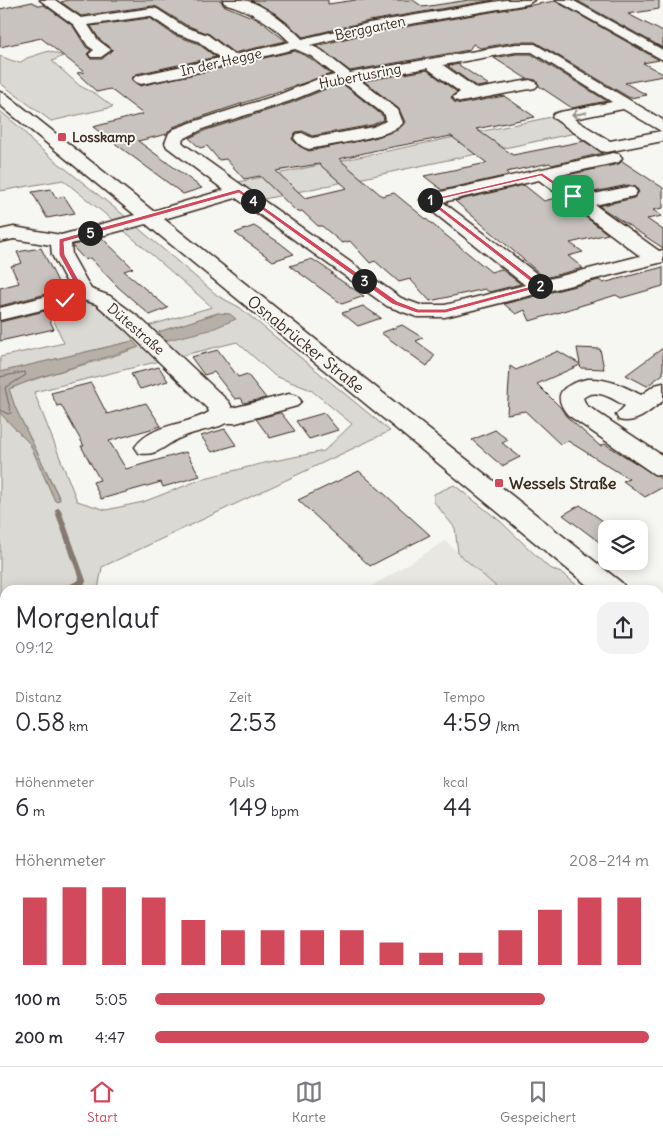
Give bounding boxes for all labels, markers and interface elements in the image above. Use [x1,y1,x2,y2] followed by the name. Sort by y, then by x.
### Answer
[333,12,407,44] street label: Berggarten
[179,44,263,80] street label: In der Hegge
[317,59,403,93] street label: Hubertusring
[571,109,587,119] one-way arrow
[72,128,135,146] place label: Losskamp
[56,131,68,143] marker: Losskamp
[552,175,594,217] pin
[559,182,587,210] icon: arrive
[240,188,266,214] pin: 4
[418,188,442,212] pin: 1
[428,191,433,209] text: 1
[249,192,258,210] text: 4
[78,220,102,246] pin: 5
[86,224,95,242] text: 5
[352,268,376,294] pin: 3
[361,272,368,290] text: 3
[528,274,552,298] pin: 2
[537,277,544,295] text: 2
[44,279,86,321] pin
[51,286,79,314] icon: check
[243,291,369,397] street label: Osnabrücker Straße
[104,299,168,359] street label: Dütestraße
[509,473,617,493] place label: Wessels Straße
[493,477,505,489] marker: Wessels Straße
[598,520,648,570] map controls
[598,520,648,570] button: layers
[15,600,159,636] text: Morgenlauf
[597,602,649,654] button: share
[15,637,53,657] text: 09:12
[15,688,62,706] text: Distanz
[229,688,252,706] text: Zeit
[443,688,485,706] text: Tempo
[15,706,65,738] text: 0.58
[229,706,277,738] text: 2:53
[443,706,492,738] text: 4:59
[65,717,88,735] text: km
[492,717,520,735] text: /km
[15,773,94,791] text: Höhenmeter
[229,773,255,791] text: Puls
[443,773,468,791] text: kcal
[15,791,29,823] text: 6
[229,791,268,823] text: 149
[443,791,472,823] text: 44
[29,802,45,820] text: m
[268,802,299,820] text: bpm
[15,850,106,870] text: Höhenmeter
[569,850,649,870] text: 208–214 m
[15,989,60,1009] text: 100 m
[95,989,128,1009] text: 5:05
[15,1027,63,1047] text: 200 m
[95,1027,125,1047] text: 4:47
[87,1078,118,1126] tab: Start
[292,1078,326,1126] tab: Karte
[500,1078,576,1126] tab: Gespeichert

